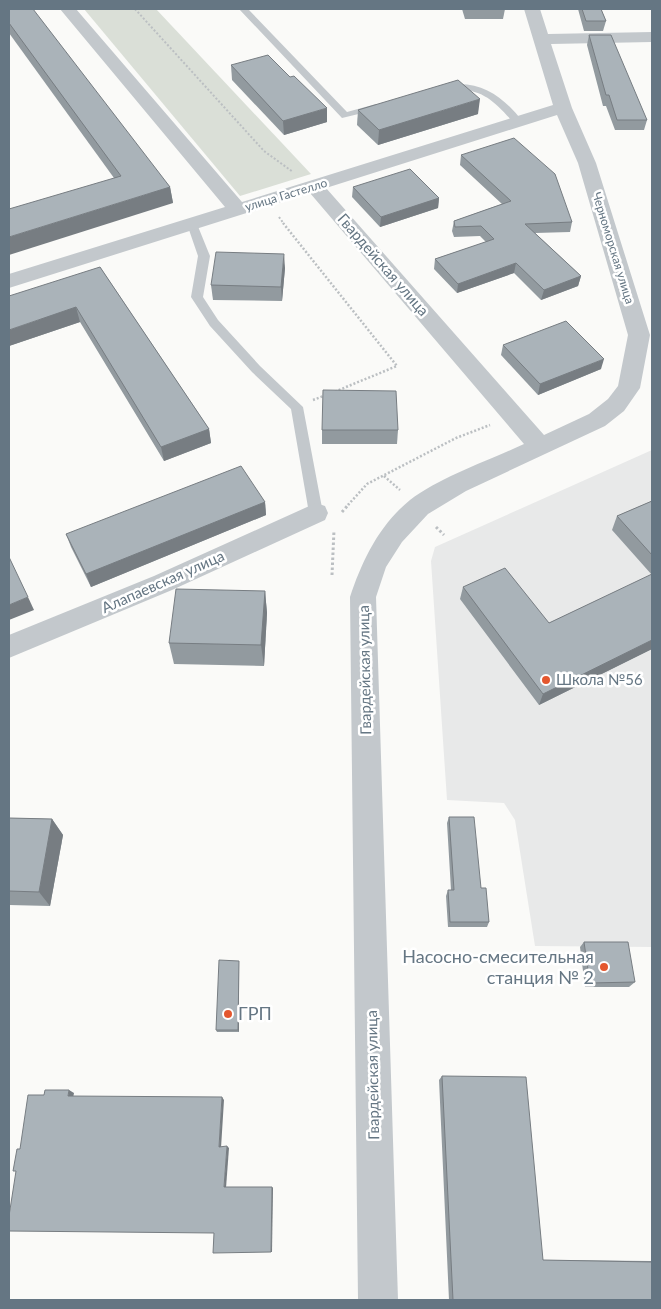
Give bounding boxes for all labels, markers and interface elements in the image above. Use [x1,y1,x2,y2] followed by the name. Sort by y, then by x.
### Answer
[243,175,329,214] street label: улица Гастелло
[589,190,638,306] street label: Черноморская улица
[334,210,433,319] street label: Гвардейская улица
[98,546,227,616] street label: Алапаевская улица
[354,605,374,735] street label: Гвардейская улица
[556,670,643,688] place label: Школа №56
[540,674,552,686] marker: Школа №56
[402,945,594,988] place label: Насосно-смесительная станция № 2
[598,961,610,973] marker: Насосно-смесительная станция № 2
[238,1002,272,1024] place label: ГРП
[222,1008,234,1020] marker: ГРП
[362,1010,382,1140] street label: Гвардейская улица

